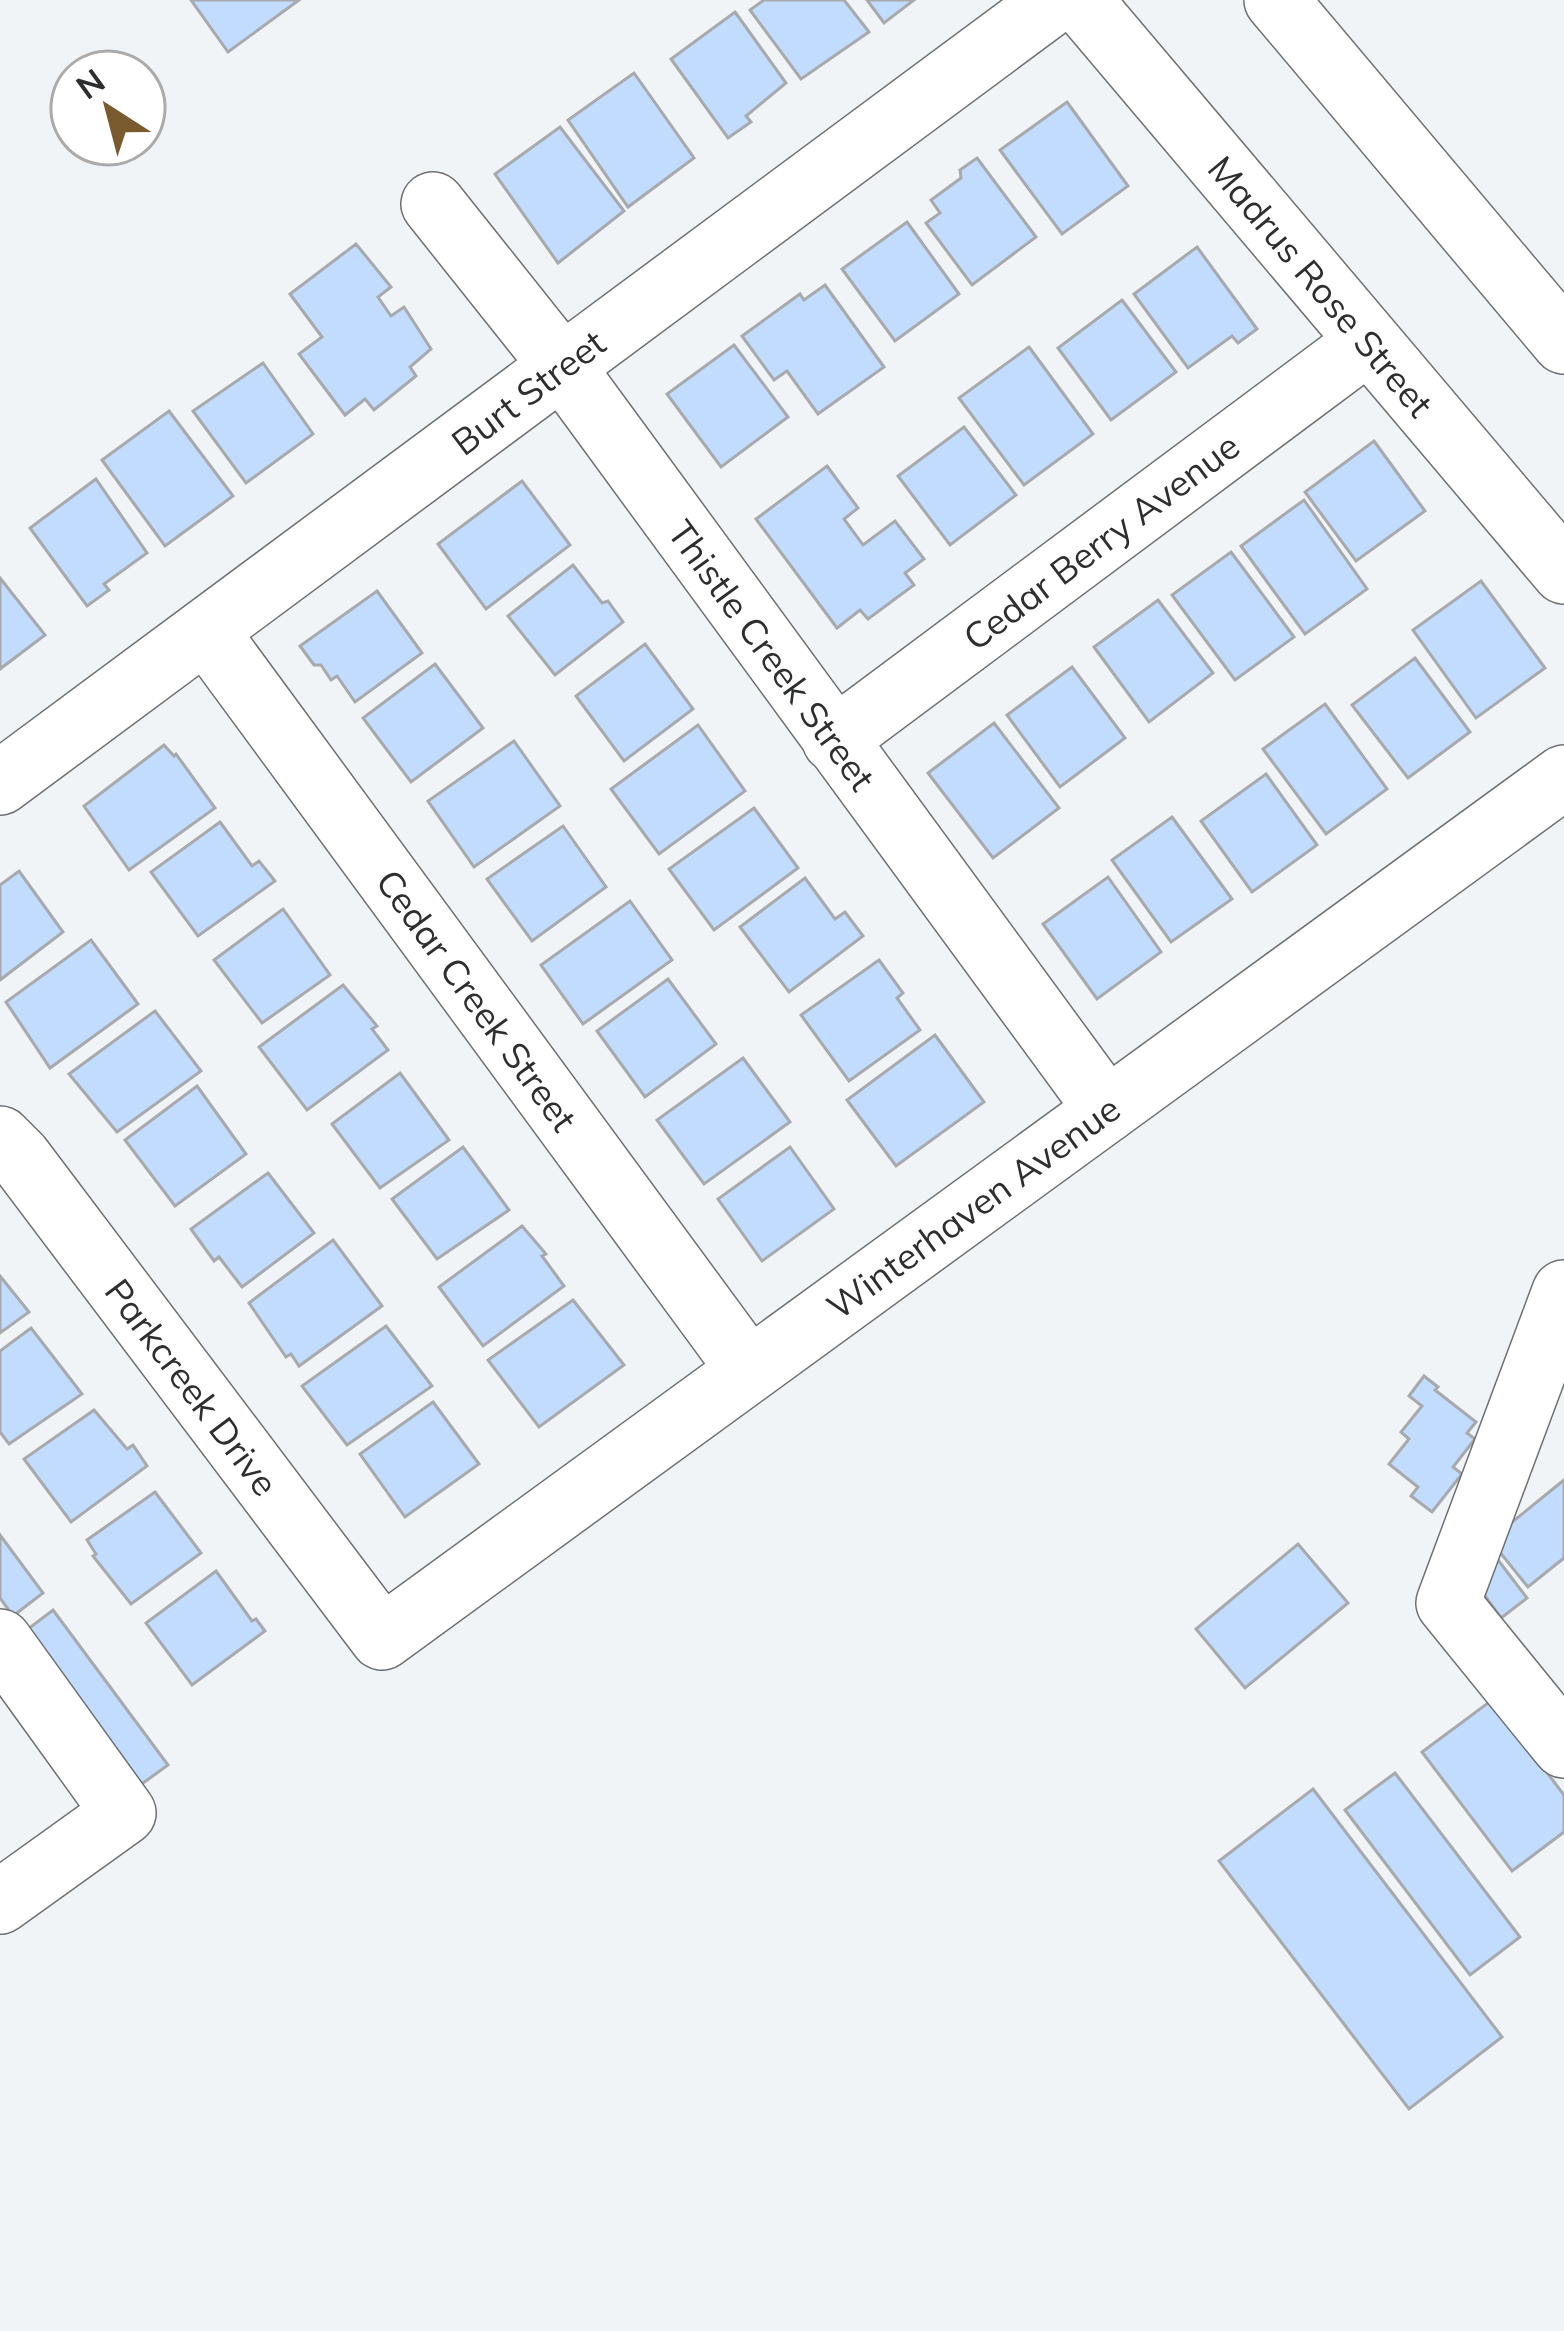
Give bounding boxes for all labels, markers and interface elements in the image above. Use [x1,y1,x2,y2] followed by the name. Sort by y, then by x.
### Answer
[48,48,168,168] north arrow
[68,59,112,107] text: N
[1199,146,1443,426] street label: Madrus Rose Street
[442,320,614,464] street label: Burt Street
[954,423,1248,659] street label: Cedar Berry Avenue
[659,511,885,799] street label: Thistle Creek Street
[367,860,587,1140] street label: Cedar Creek Street
[818,1085,1128,1329] street label: Winterhaven Avenue
[96,1270,288,1504] street label: Parkcreek Drive

